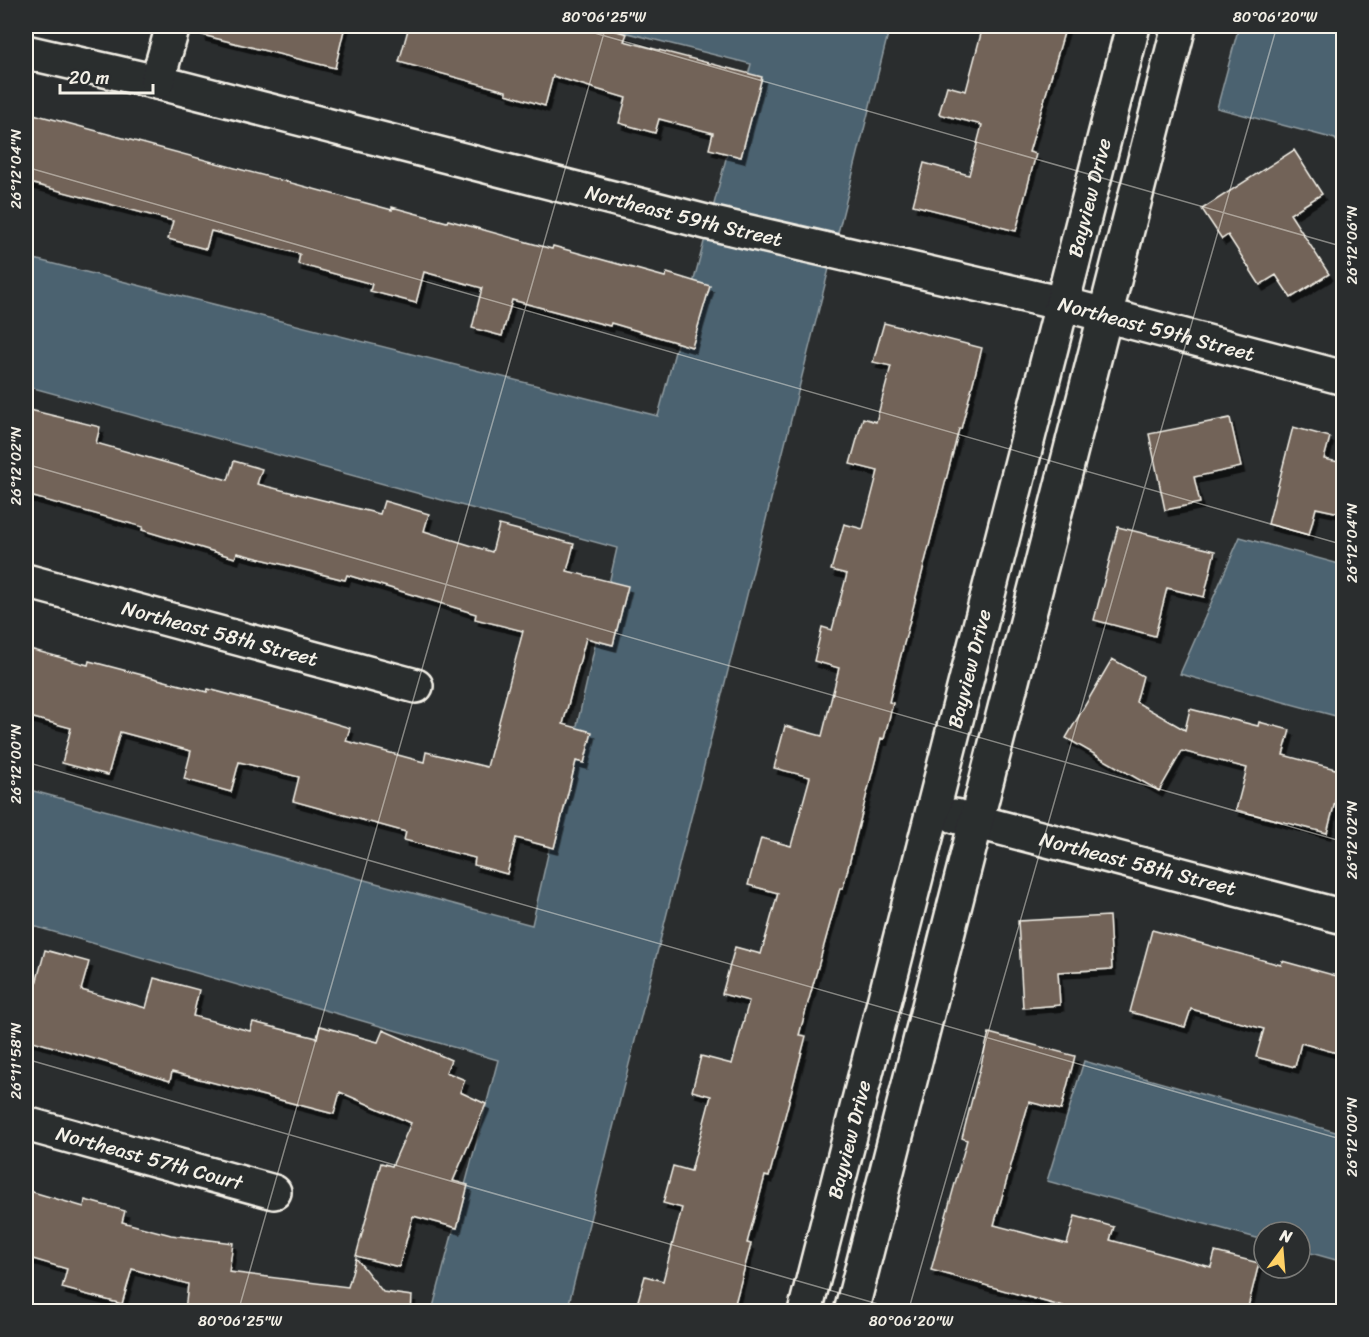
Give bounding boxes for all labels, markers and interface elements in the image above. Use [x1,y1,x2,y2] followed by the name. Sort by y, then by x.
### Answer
[562,4,647,30] text: 80°06'25"W
[1233,4,1318,30] text: 80°06'20"W
[60,57,153,95] scale bar
[69,62,109,94] text: 20 m
[3,129,29,209] text: 26°12'04"N
[1057,134,1121,261] street label: Bayview Drive
[582,174,786,257] street label: Northeast 59th Street
[1339,205,1365,284] text: 26°12'06"N
[1054,286,1259,371] street label: Northeast 59th Street
[3,426,29,506] text: 26°12'02"N
[1339,503,1365,583] text: 26°12'04"N
[118,590,322,676] street label: Northeast 58th Street
[937,605,1001,732] street label: Bayview Drive
[3,723,29,804] text: 26°12'00"N
[1339,800,1365,880] text: 26°12'02"N
[1036,821,1240,906] street label: Northeast 58th Street
[3,1022,29,1099] text: 26°11'58"N
[817,1076,881,1203] street label: Bayview Drive
[1339,1096,1365,1177] text: 26°12'00"N
[52,1116,248,1200] street label: Northeast 57th Court
[1252,1220,1312,1280] north arrow
[1276,1220,1296,1252] text: N
[198,1308,283,1334] text: 80°06'25"W
[869,1308,954,1334] text: 80°06'20"W

